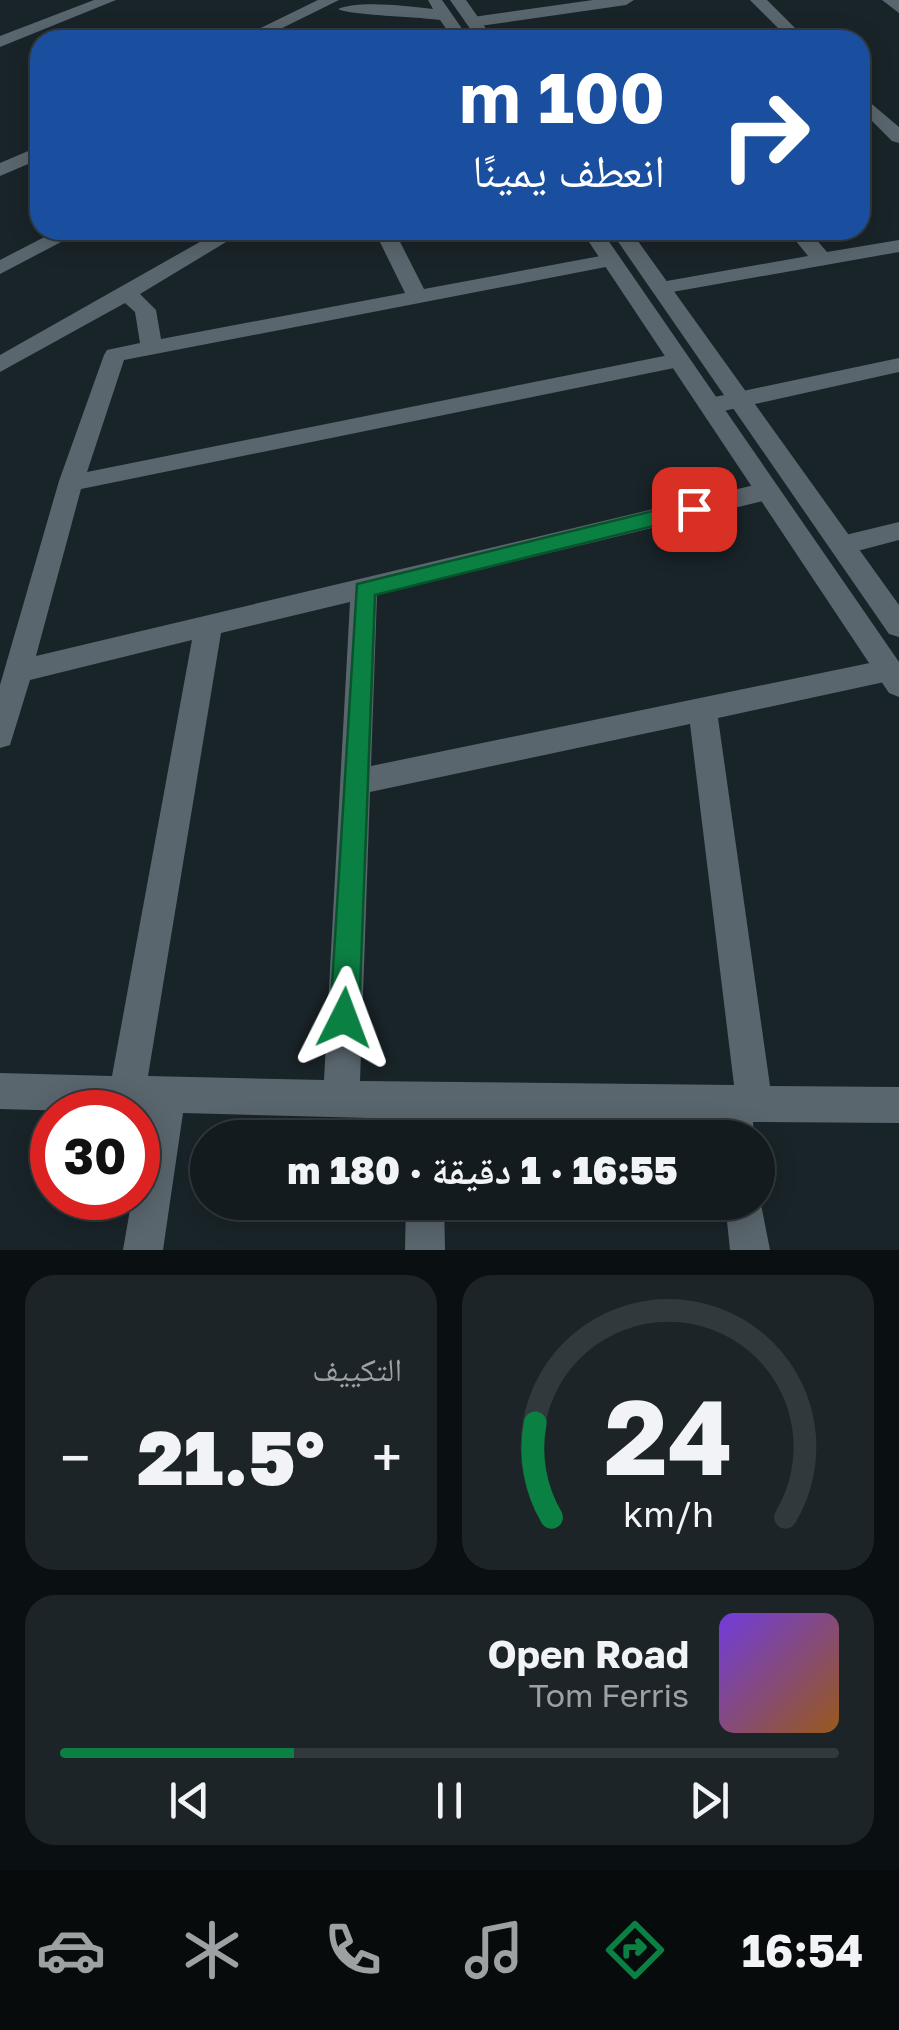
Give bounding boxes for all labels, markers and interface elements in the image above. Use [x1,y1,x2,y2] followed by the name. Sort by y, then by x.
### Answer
[459,54,665,138] text: 100 m
[700,70,830,200] icon: right
[472,143,665,197] text: انعطف يمينًا
[652,467,737,552] pin
[667,482,722,537] icon: arrive
[292,966,396,1070] position arrow
[30,1090,160,1220] speed limit sign: 30
[287,1147,678,1192] text: 16:55 · 1 دقيقة · 180 m
[312,1350,402,1388] text: التكييف
[604,1373,732,1498] text: 24
[137,1411,325,1502] text: 21.5°
[60,1424,90,1490] text: −
[372,1424,402,1490] text: +
[623,1492,713,1535] text: km/h
[487,1631,689,1676] text: Open Road
[529,1676,689,1714] text: Tom Ferris
[162,1773,217,1828] icon: previous
[422,1773,477,1828] icon: pause
[682,1773,737,1828] icon: next
[36,1915,106,1985] icon: car
[177,1915,247,1985] icon: climate
[318,1915,388,1985] icon: phone
[459,1915,529,1985] icon: music
[600,1915,670,1985] icon: directions
[742,1923,863,1977] text: 16:54

